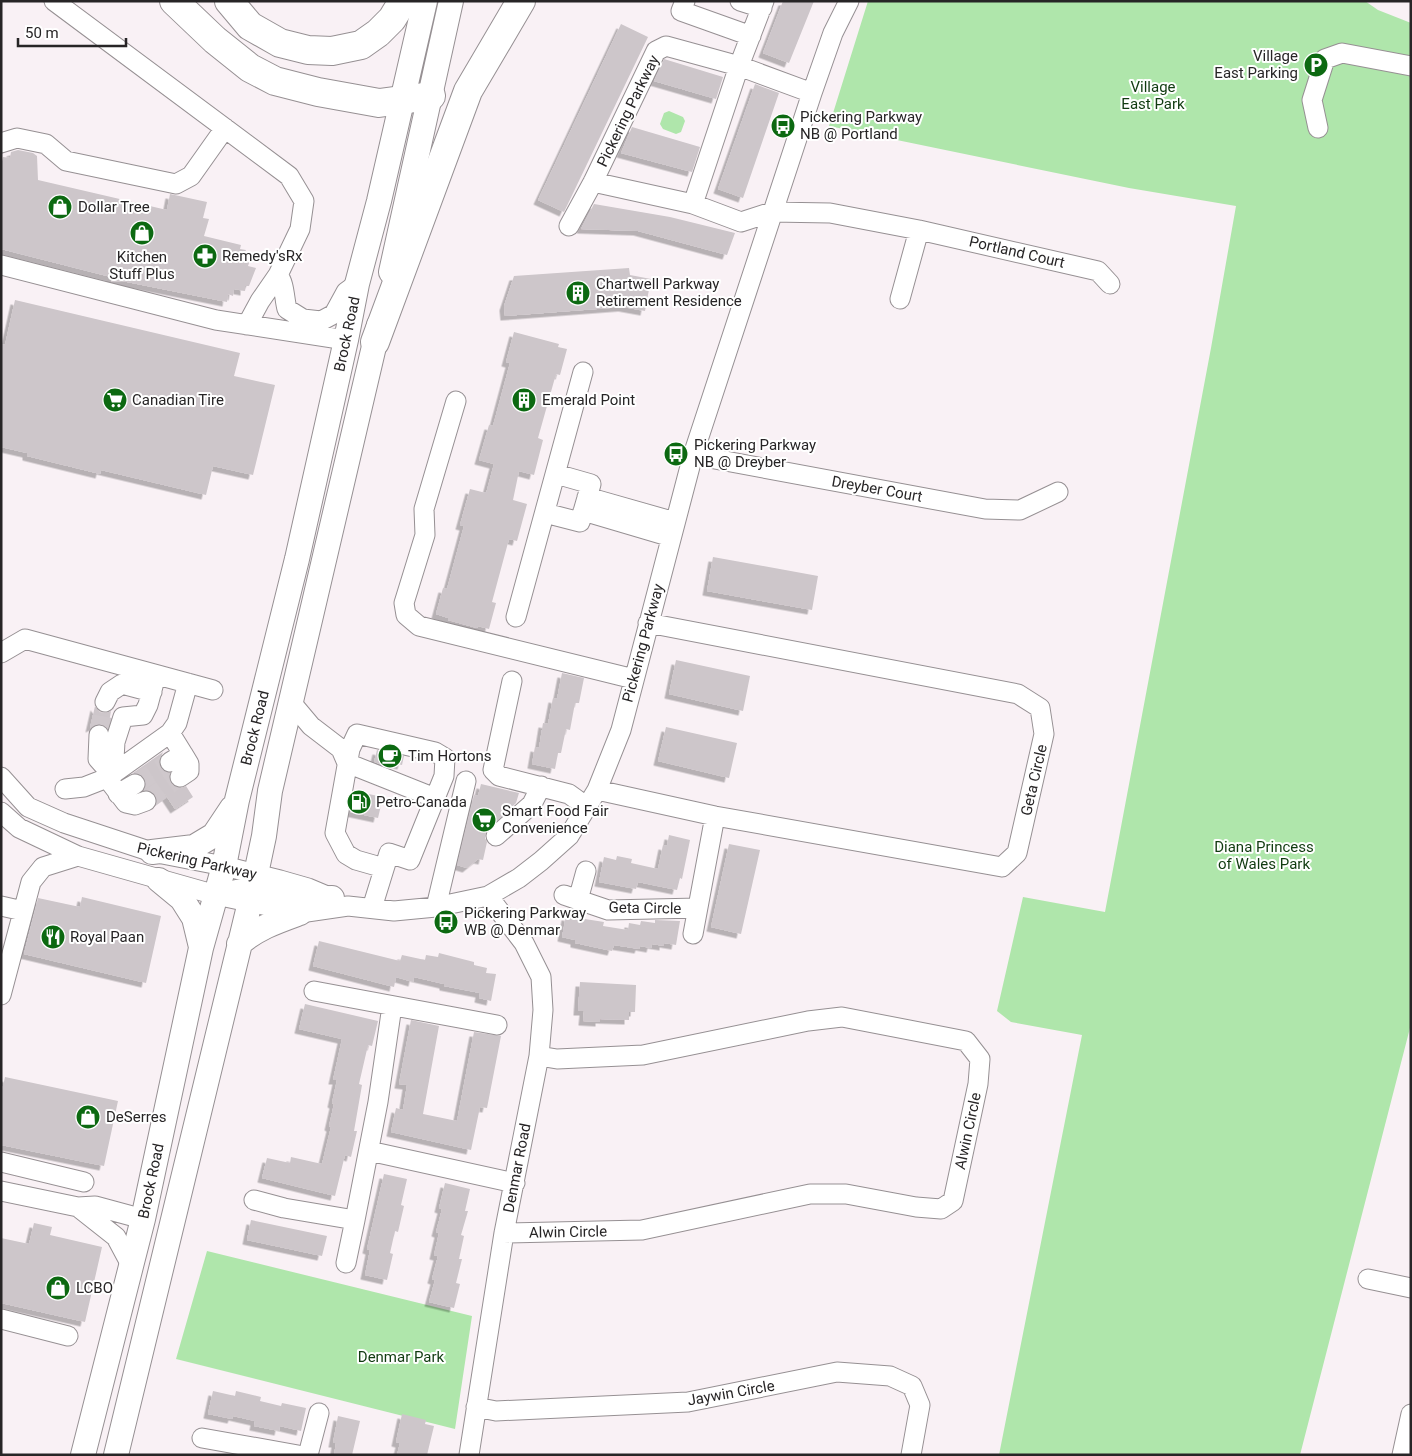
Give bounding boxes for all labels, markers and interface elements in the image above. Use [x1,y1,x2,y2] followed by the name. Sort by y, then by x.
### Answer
[18,15,125,47] scale bar
[25,24,59,42] text: 50 m
[1214,47,1298,82] place label: Village East Parking
[593,52,663,170] street label: Pickering Parkway
[1303,52,1329,78] parking icon: Village East Parking
[1121,78,1185,113] park label: Village East Park
[800,108,922,143] place label: Pickering Parkway NB @ Portland
[770,113,796,139] bus stop icon: Pickering Parkway NB @ Portland
[47,194,73,220] shop icon: Dollar Tree
[78,198,150,216] place label: Dollar Tree
[129,220,155,246] shop icon: Kitchen Stuff Plus
[967,232,1067,272] street label: Portland Court
[192,243,218,269] pharmacy icon: Remedy'sRx
[222,247,303,265] place label: Remedy'sRx
[109,248,175,283] place label: Kitchen Stuff Plus
[596,275,742,310] place label: Chartwell Parkway Retirement Residence
[565,280,591,306] building icon: Chartwell Parkway Retirement Residence
[330,295,364,373] street label: Brock Road
[102,387,128,413] supermarket icon: Canadian Tire
[511,387,537,413] building icon: Emerald Point
[132,391,224,409] place label: Canadian Tire
[542,391,635,409] place label: Emerald Point
[694,436,816,471] place label: Pickering Parkway NB @ Dreyber
[663,441,689,467] bus stop icon: Pickering Parkway NB @ Dreyber
[830,472,924,506] street label: Dreyber Court
[618,582,668,704] street label: Pickering Parkway
[237,689,273,767] street label: Brock Road
[1017,742,1051,817] street label: Geta Circle
[377,743,403,769] cafe icon: Tim Hortons
[408,747,492,765] place label: Tim Hortons
[346,789,372,815] fuel station icon: Petro-Canada
[376,793,467,811] place label: Petro-Canada
[502,802,609,837] place label: Smart Food Fair Convenience
[471,807,497,833] supermarket icon: Smart Food Fair Convenience
[135,838,259,884] street label: Pickering Parkway
[1214,838,1314,873] park label: Diana Princess of Wales Park
[608,898,682,918] street label: Geta Circle
[464,904,586,939] place label: Pickering Parkway WB @ Denmar
[433,909,459,935] bus stop icon: Pickering Parkway WB @ Denmar
[40,924,66,950] restaurant icon: Royal Paan
[70,928,144,946] place label: Royal Paan
[951,1091,985,1171] street label: Alwin Circle
[75,1104,101,1130] shop icon: DeSerres
[106,1108,166,1126] place label: DeSerres
[500,1122,534,1214] street label: Denmar Road
[134,1142,168,1220] street label: Brock Road
[529,1222,607,1242] street label: Alwin Circle
[45,1275,71,1301] shop icon: LCBO
[76,1279,113,1297] place label: LCBO
[358,1348,445,1366] park label: Denmar Park
[686,1376,776,1410] street label: Jaywin Circle

